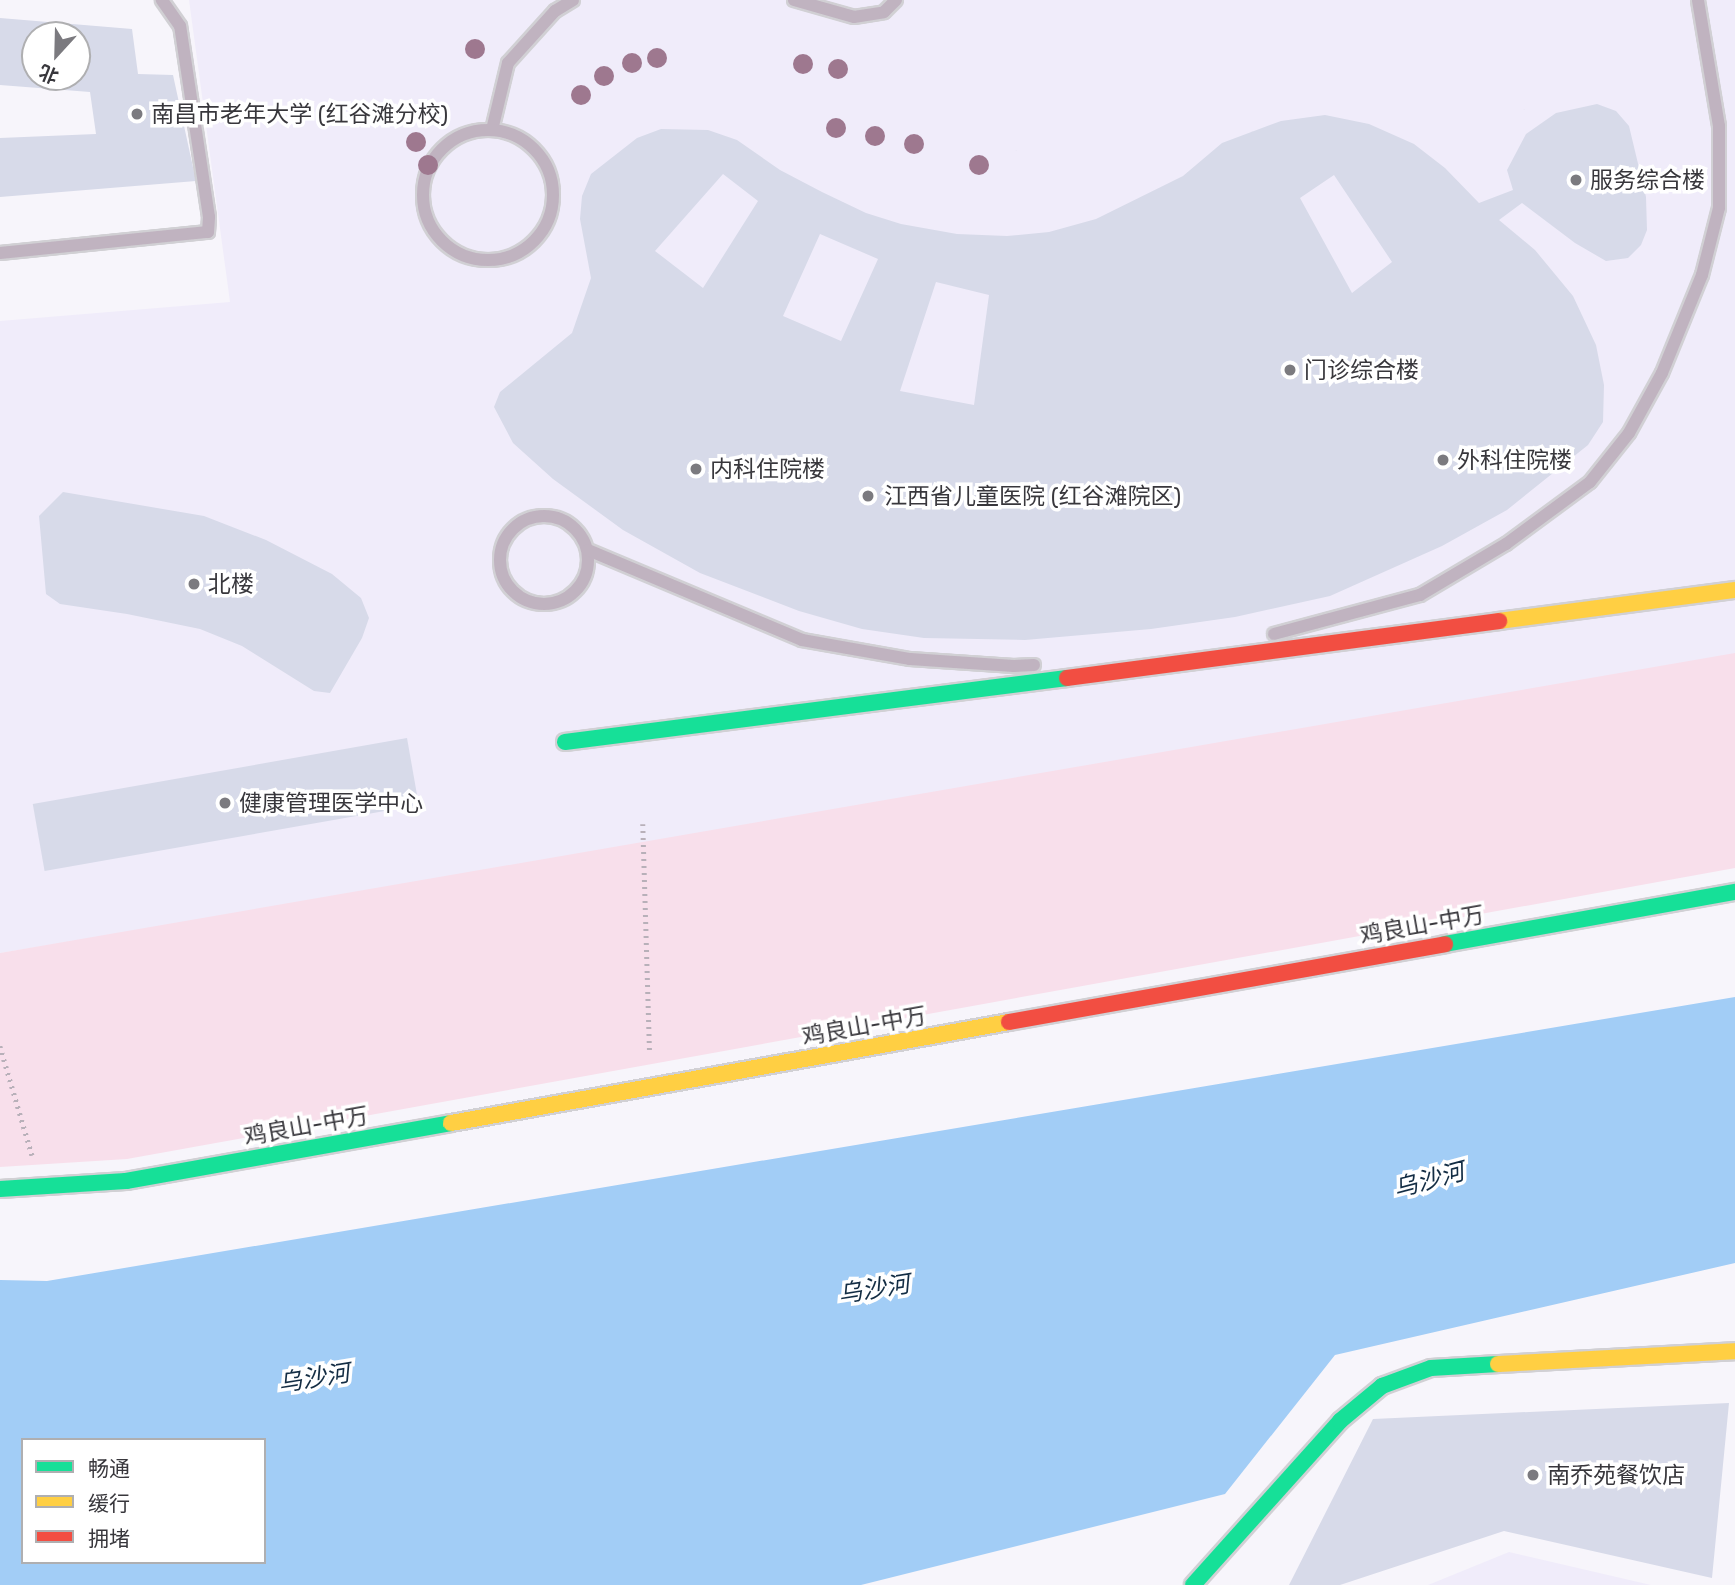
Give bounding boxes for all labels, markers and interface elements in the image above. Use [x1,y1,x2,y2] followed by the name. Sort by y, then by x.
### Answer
[21,21,91,91] north arrow
[36,60,62,88] text: 北
[151,100,448,128] place label: 南昌市老年大学 (红谷滩分校)
[129,106,145,122] marker: 南昌市老年大学 (红谷滩分校)
[1590,166,1705,194] place label: 服务综合楼
[1568,172,1584,188] marker: 服务综合楼
[1304,356,1419,384] place label: 门诊综合楼
[1282,362,1298,378] marker: 门诊综合楼
[1457,446,1572,474] place label: 外科住院楼
[1435,452,1451,468] marker: 外科住院楼
[710,455,825,483] place label: 内科住院楼
[688,461,704,477] marker: 内科住院楼
[884,482,1181,510] place label: 江西省儿童医院 (红谷滩院区)
[858,486,878,506] marker: 江西省儿童医院 (红谷滩院区)
[208,570,254,598] place label: 北楼
[186,576,202,592] marker: 北楼
[239,789,423,817] place label: 健康管理医学中心
[217,795,233,811] marker: 健康管理医学中心
[1357,900,1487,950] street label: 鸡良山-中万
[799,1001,929,1051] street label: 鸡良山-中万
[241,1101,371,1151] street label: 鸡良山-中万
[1390,1158,1468,1204] water label: 乌沙河
[836,1270,912,1310] water label: 乌沙河
[276,1359,352,1399] water label: 乌沙河
[21,1438,266,1564] legend
[88,1456,130,1481] text: 畅通
[1547,1461,1685,1489] place label: 南乔苑餐饮店
[1525,1467,1541,1483] marker: 南乔苑餐饮店
[88,1491,130,1516] text: 缓行
[88,1526,130,1551] text: 拥堵

